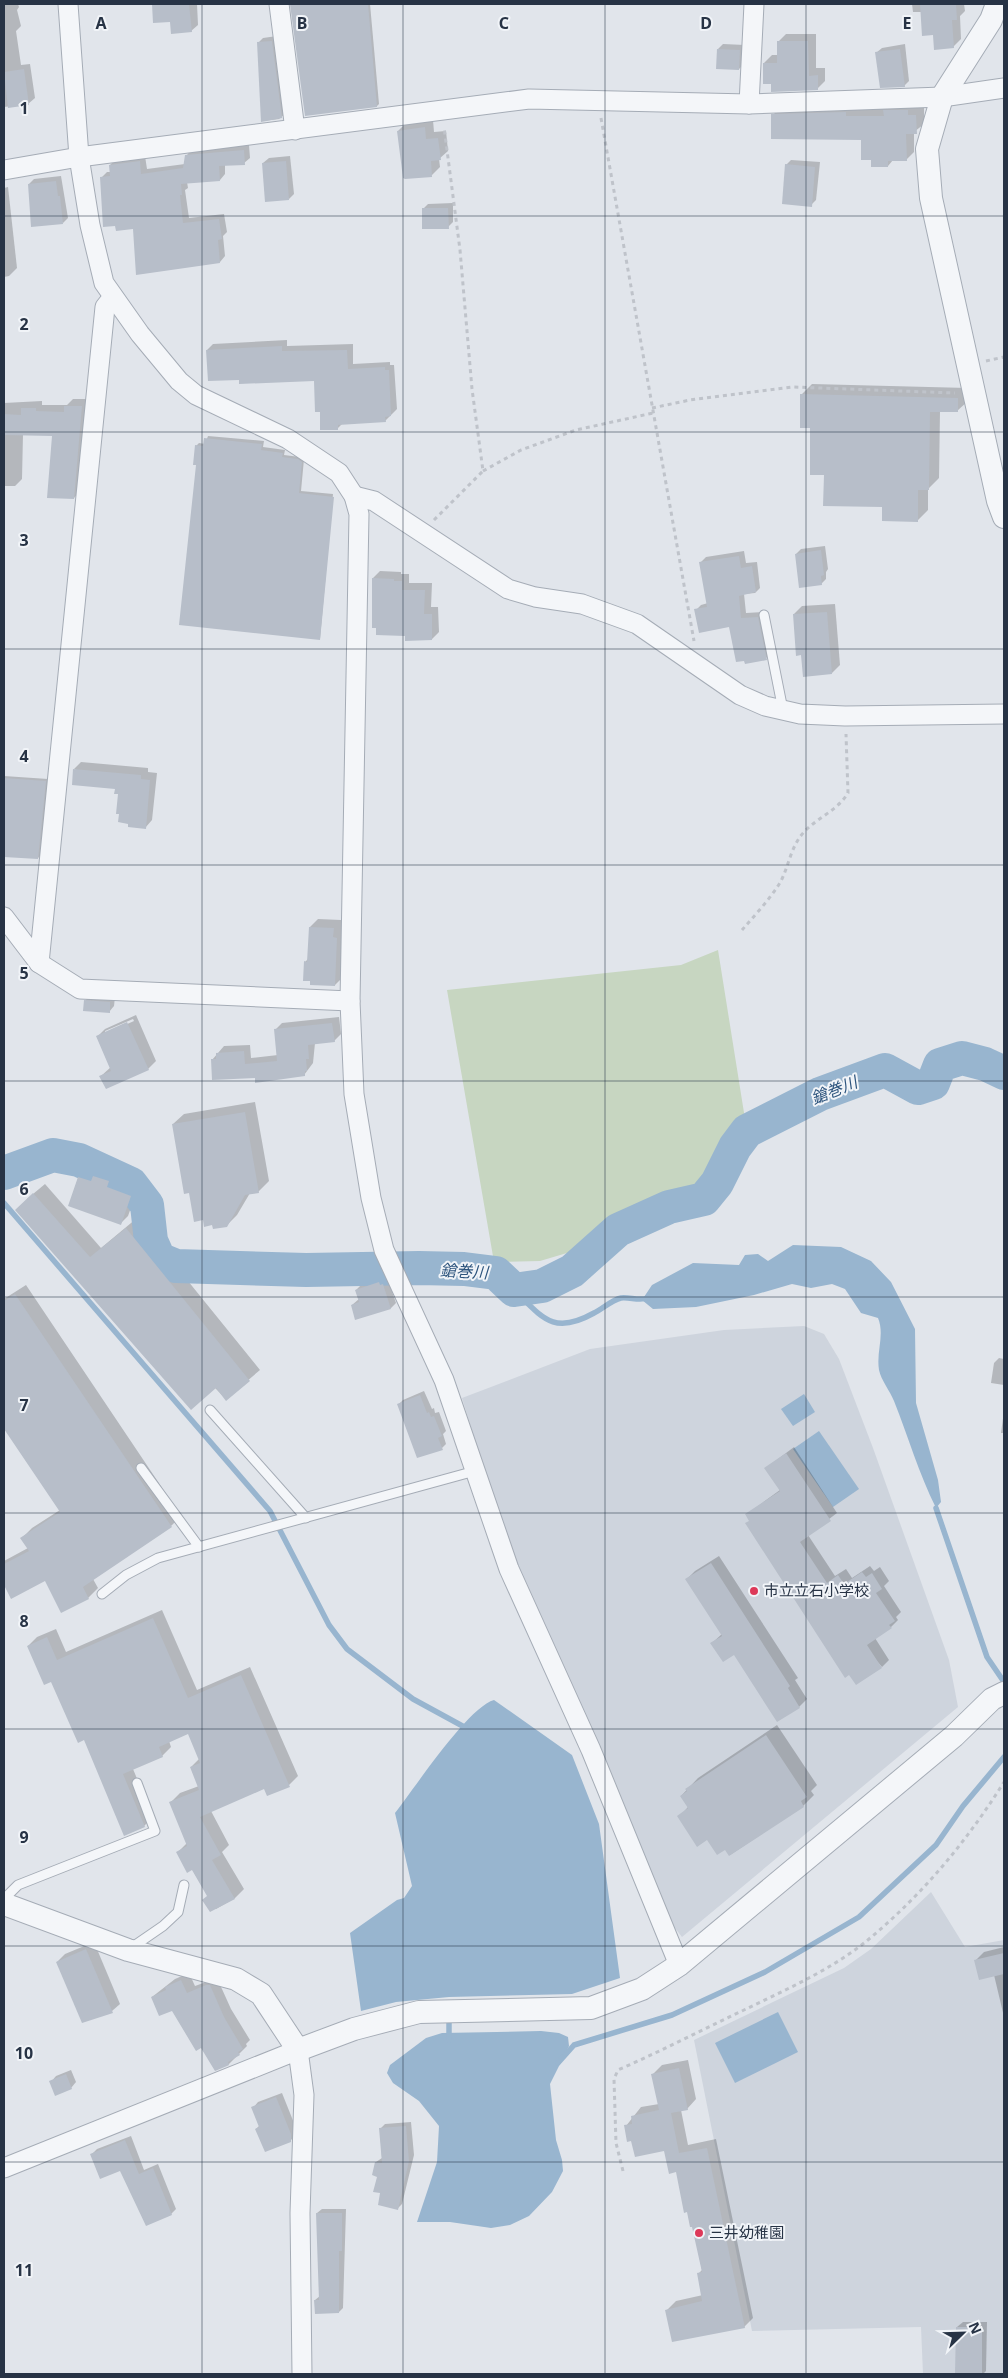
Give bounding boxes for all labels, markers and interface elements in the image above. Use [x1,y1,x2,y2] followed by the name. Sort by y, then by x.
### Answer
[95,12,107,34] text: A
[297,12,307,34] text: B
[499,12,509,34] text: C
[700,12,712,34] text: D
[903,12,912,34] text: E
[19,97,29,119] text: 1
[19,313,29,335] text: 2
[19,529,29,551] text: 3
[19,745,29,767] text: 4
[19,962,29,984] text: 5
[808,1070,862,1109] water label: 鎗巻川
[19,1178,29,1200] text: 6
[439,1259,491,1283] water label: 鎗巻川
[19,1394,29,1416] text: 7
[764,1580,869,1600] place label: 市立立石小学校
[748,1585,760,1597] marker: 市立立石小学校
[19,1610,29,1632] text: 8
[19,1826,29,1848] text: 9
[15,2042,33,2064] text: 10
[709,2222,784,2242] place label: 三井幼稚園
[693,2227,705,2239] marker: 三井幼稚園
[15,2259,33,2281] text: 11
[938,2308,988,2358] north arrow
[964,2319,986,2337] text: N

